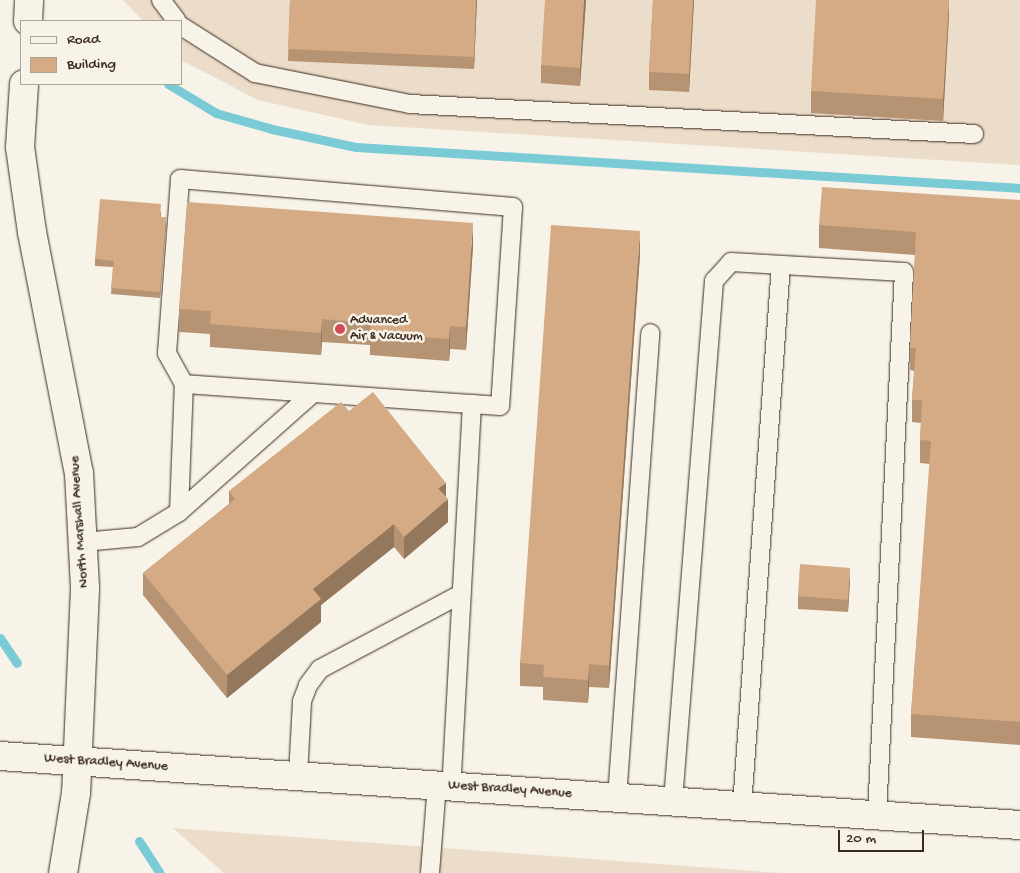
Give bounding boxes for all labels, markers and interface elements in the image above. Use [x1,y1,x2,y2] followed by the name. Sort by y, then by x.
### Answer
[20,20,182,85] legend
[67,31,100,49] text: Road
[67,56,116,74] text: Building
[350,313,423,346] place label: Advanced Air & Vacuum
[334,323,346,335] marker: Advanced Air & Vacuum
[67,455,93,589] street label: North Marshall Avenue
[44,750,168,776] street label: West Bradley Avenue
[448,777,572,803] street label: West Bradley Avenue
[840,820,926,852] scale bar
[846,830,876,848] text: 20 m

